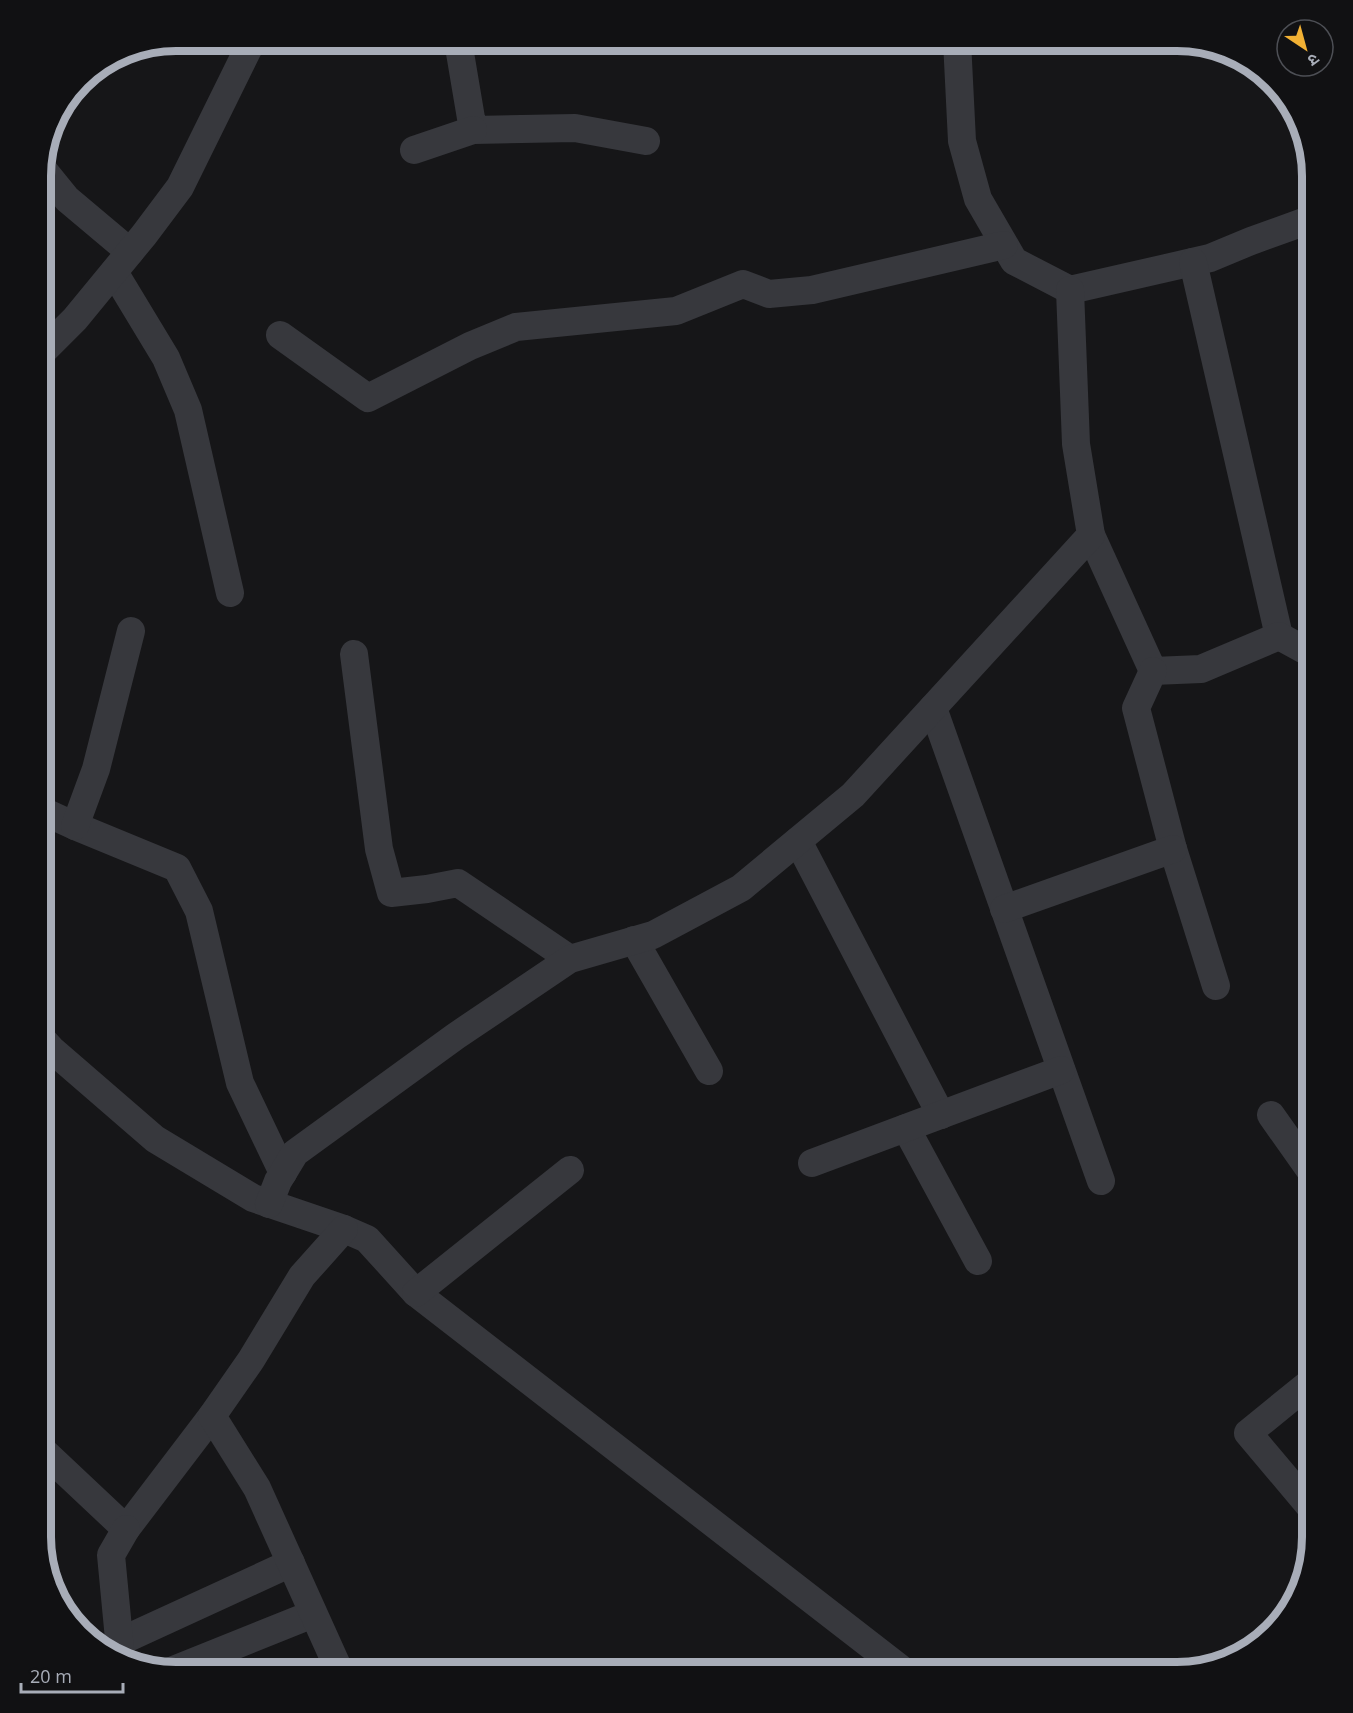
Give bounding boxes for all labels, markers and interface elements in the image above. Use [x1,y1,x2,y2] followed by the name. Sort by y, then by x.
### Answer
[1275,18,1335,78] north arrow
[1303,48,1324,72] text: उ
[21,1656,123,1694] scale bar
[30,1664,72,1688] text: 20 m

